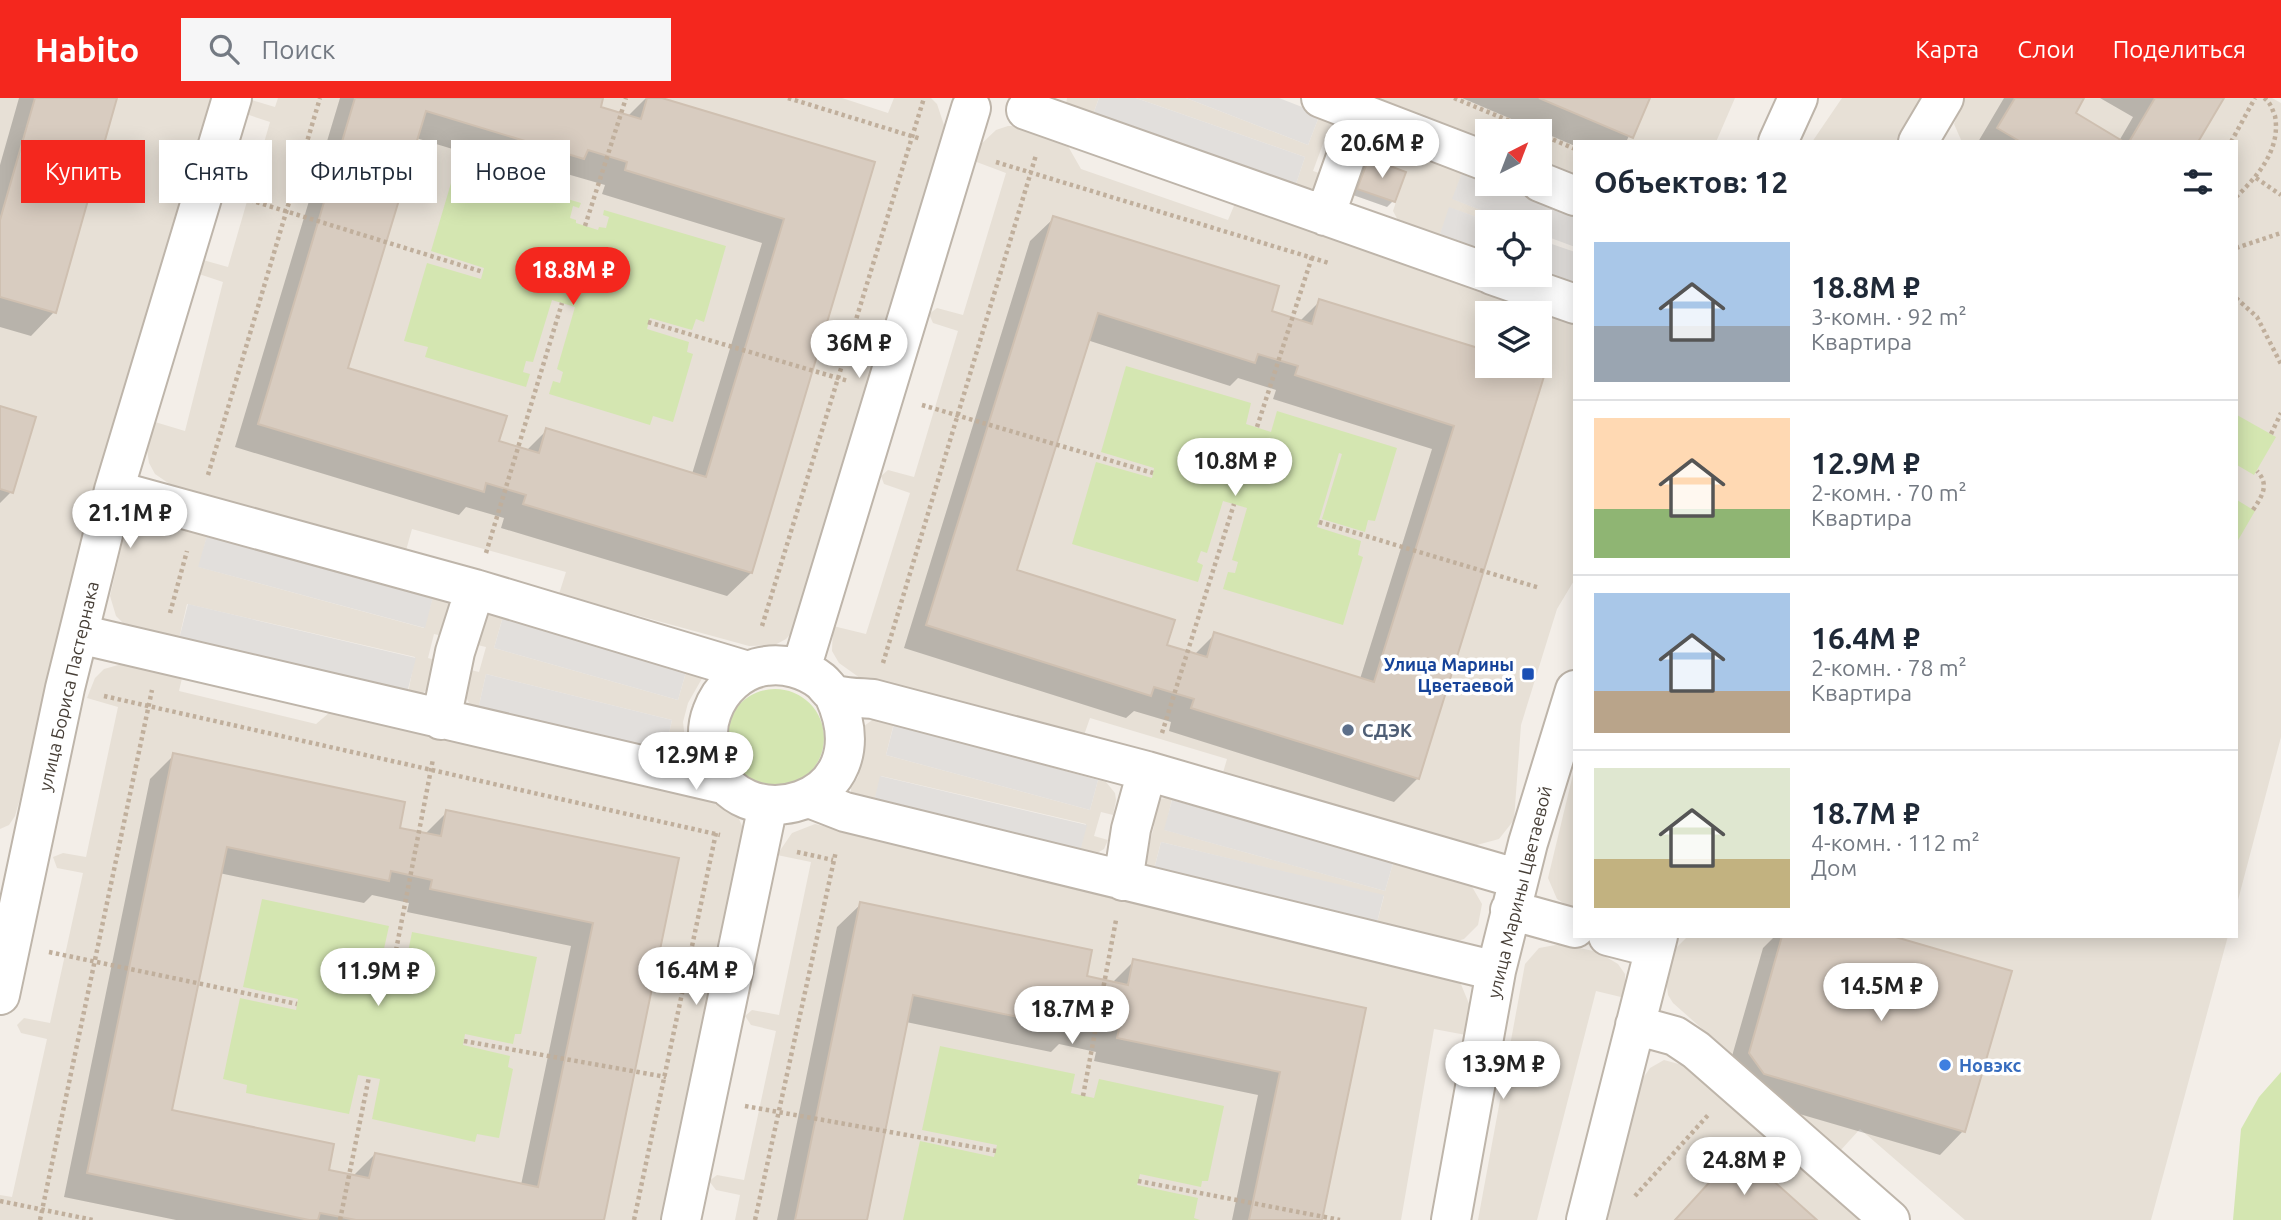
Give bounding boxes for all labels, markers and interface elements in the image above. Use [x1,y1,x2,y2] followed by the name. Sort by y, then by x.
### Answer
[181,18,671,81] search box
[205,30,243,68] icon: search
[35,31,139,68] text: Habito
[261,35,335,64] text: Поиск
[1915,36,1979,63] text: Карта
[2017,36,2075,63] text: Слои
[2113,36,2246,63] text: Поделиться
[1475,119,1552,196] north arrow
[1475,119,1552,378] map controls
[1317,120,1447,180] pin: 20.6M ₽
[1340,130,1424,155] text: 20.6M ₽
[21,140,145,203] chip: Купить
[159,140,272,203] chip: Снять
[286,140,437,203] chip: Фильтры
[451,140,570,203] chip: Новое
[2179,163,2217,201] icon: filters
[1594,165,1788,199] text: Объектов: 12
[1475,210,1552,287] button: locate
[508,248,638,307] pin: 18.8M ₽
[531,257,615,282] text: 18.8M ₽
[1650,270,1734,354] icon: home
[1811,270,1920,304] text: 18.8M ₽
[1475,301,1552,378] button: layers
[1811,304,1967,329] text: 3-комн. · 92 m²
[810,320,908,380] pin: 36M ₽
[1811,329,1912,354] text: Квартира
[827,330,891,355] text: 36M ₽
[1170,438,1300,498] pin: 10.8M ₽
[1650,446,1734,530] icon: home
[1811,446,1920,480] text: 12.9M ₽
[1193,448,1277,473] text: 10.8M ₽
[1811,480,1967,505] text: 2-комн. · 70 m²
[65,490,195,550] pin: 21.1M ₽
[88,500,172,525] text: 21.1M ₽
[1811,505,1912,530] text: Квартира
[34,579,102,793] street label: улица Бориса Пастернака
[1650,621,1734,705] icon: home
[1811,621,1920,655] text: 16.4M ₽
[1384,654,1514,695] place label: Улица Марины Цветаевой
[1811,655,1967,680] text: 2-комн. · 78 m²
[1520,666,1536,682] marker: Улица Марины Цветаевой
[1811,680,1912,705] text: Квартира
[1362,720,1412,740] place label: СДЭК
[1340,722,1356,738] marker: СДЭК
[631,732,761,792] pin: 12.9M ₽
[654,742,738,767] text: 12.9M ₽
[1483,784,1555,1000] street label: улица Марины Цветаевой
[1650,796,1734,880] icon: home
[1811,796,1920,830] text: 18.7M ₽
[1811,830,1980,855] text: 4-комн. · 112 m²
[1811,855,1857,880] text: Дом
[313,948,443,1008] pin: 11.9M ₽
[631,948,761,1007] pin: 16.4M ₽
[654,957,738,982] text: 16.4M ₽
[336,958,420,983] text: 11.9M ₽
[1816,964,1946,1023] pin: 14.5M ₽
[1839,973,1923,998] text: 14.5M ₽
[1007,986,1137,1046] pin: 18.7M ₽
[1030,996,1114,1021] text: 18.7M ₽
[1438,1042,1568,1101] pin: 13.9M ₽
[1461,1051,1545,1076] text: 13.9M ₽
[1959,1055,2022,1075] place label: Новэкс
[1937,1057,1953,1073] marker: Новэкс
[1679,1138,1809,1197] pin: 24.8M ₽
[1702,1147,1786,1172] text: 24.8M ₽

